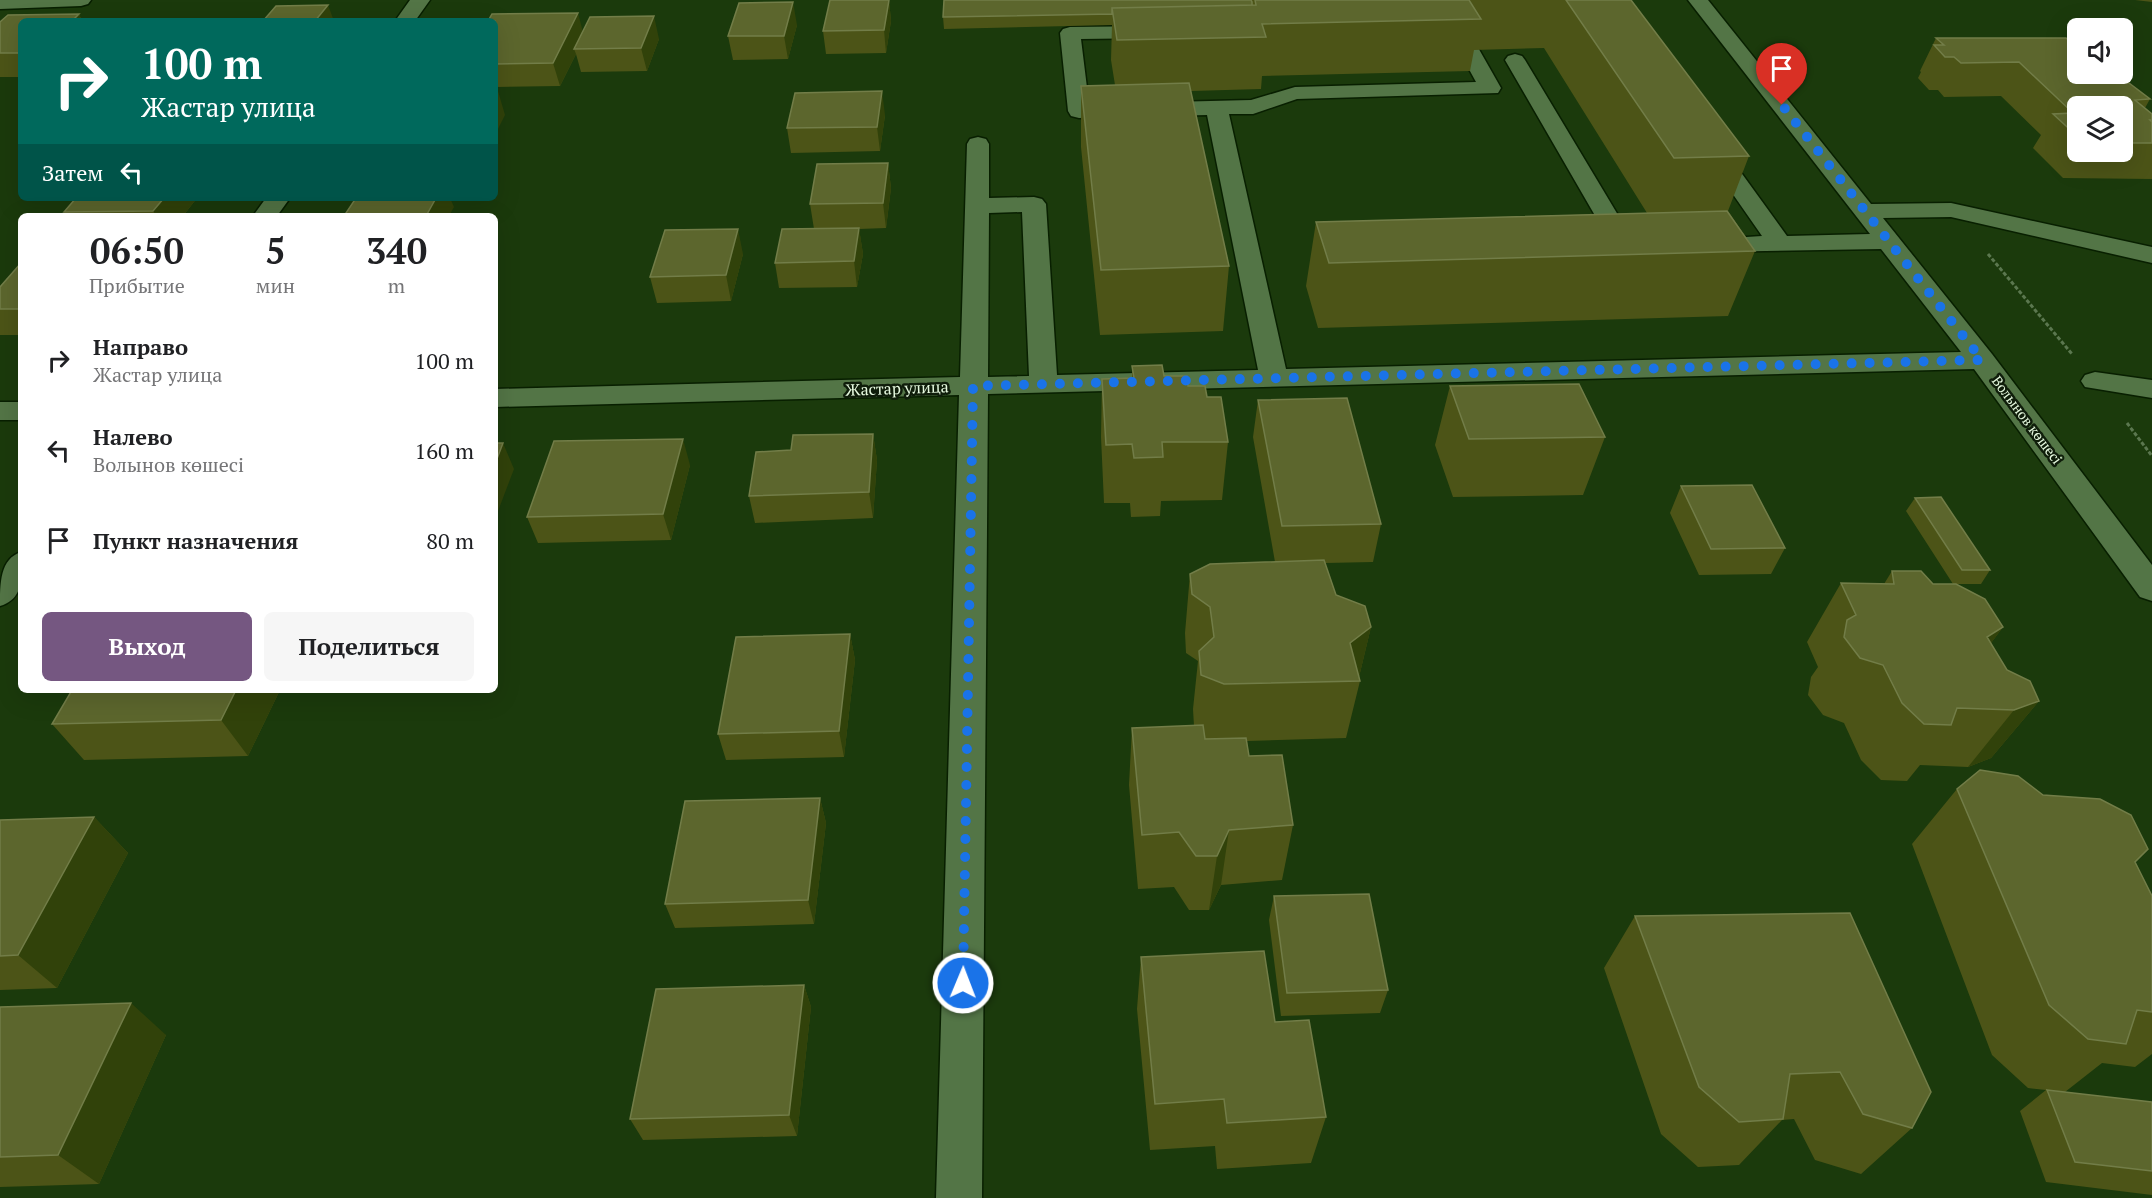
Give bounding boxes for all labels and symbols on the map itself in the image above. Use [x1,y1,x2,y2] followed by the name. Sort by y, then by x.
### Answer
[1756,43,1807,105] pin
[1988,372,2067,468] street label: Волынов көшесі
[845,375,949,401] street label: Жастар улица
[931,951,995,1015] position arrow

